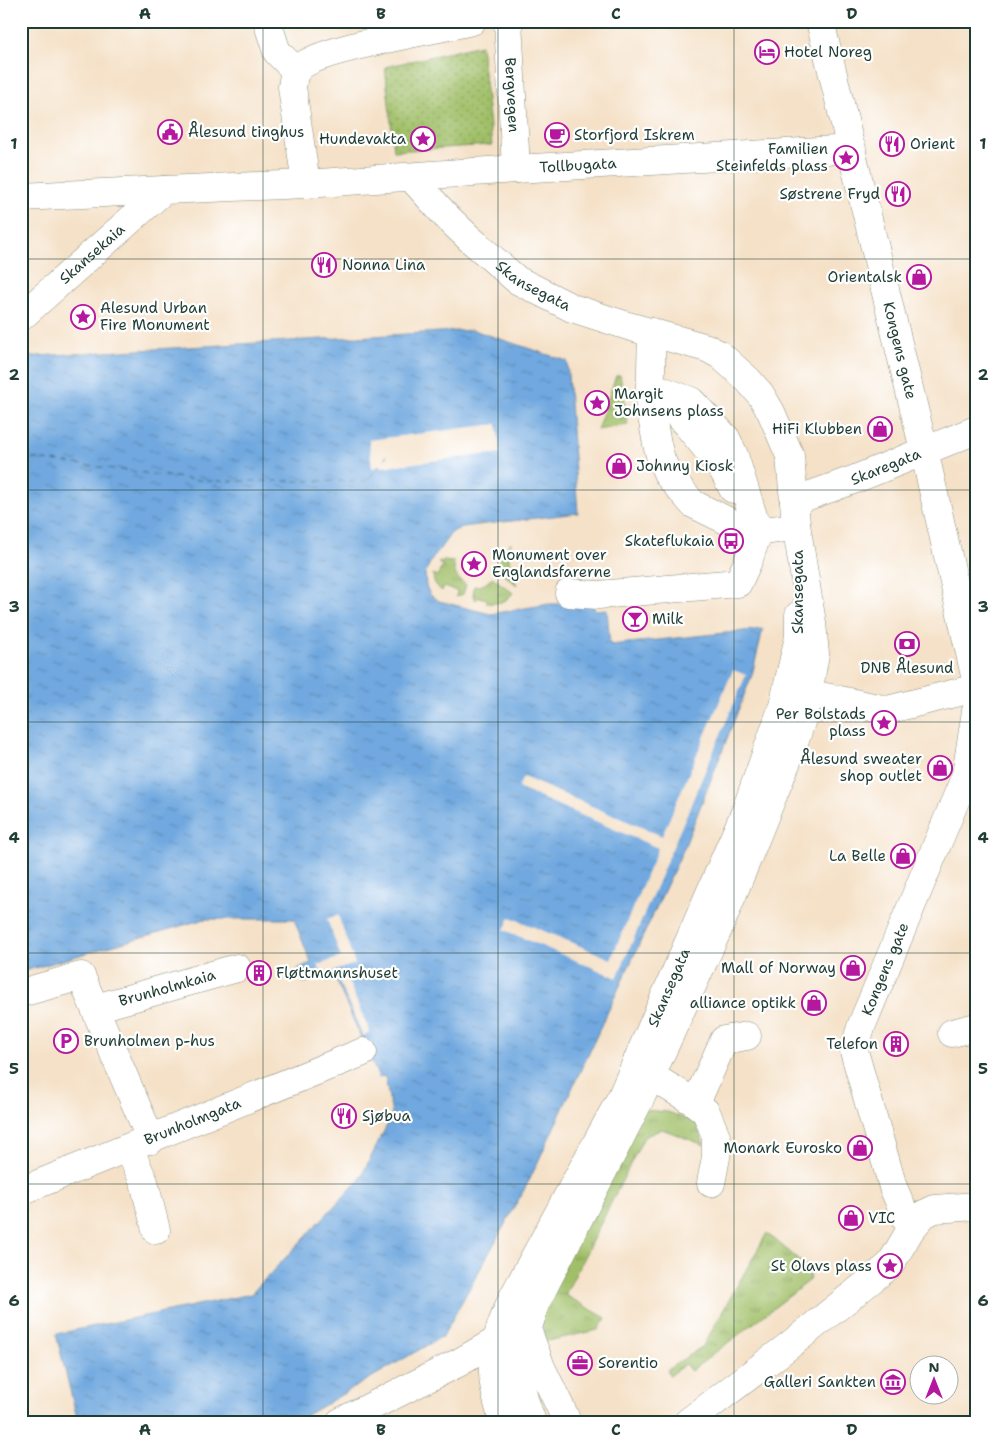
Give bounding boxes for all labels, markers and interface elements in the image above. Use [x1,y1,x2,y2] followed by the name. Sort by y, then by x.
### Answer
[139,3,151,24] text: A
[376,3,386,24] text: B
[611,3,621,24] text: C
[846,3,858,24] text: D
[754,39,780,65] hotel icon: Hotel Noreg
[784,42,872,62] place label: Hotel Noreg
[500,57,524,133] street label: Bergvegen
[157,119,183,145] public building icon: Ålesund tinghus
[188,120,305,142] place label: Ålesund tinghus
[544,122,570,148] cafe icon: Storfjord Iskrem
[574,125,695,145] place label: Storfjord Iskrem
[410,126,436,152] place icon: Hundevakta
[319,129,407,149] place label: Hundevakta
[879,131,905,157] restaurant icon: Orient
[10,133,18,154] text: 1
[979,133,987,154] text: 1
[910,134,955,154] place label: Orient
[716,139,828,176] place label: Familien Steinfelds plass
[833,145,859,171] place icon: Familien Steinfelds plass
[539,153,618,178] street label: Tollbugata
[885,181,911,207] restaurant icon: Søstrene Fryd
[779,184,880,204] place label: Søstrene Fryd
[55,219,130,288] street label: Skansekaia
[311,252,337,278] restaurant icon: Nonna Lina
[342,255,426,275] place label: Nonna Lina
[491,256,575,316] street label: Skansegata
[906,264,932,290] shop icon: Orientalsk
[828,267,902,287] place label: Orientalsk
[100,298,210,335] place label: Alesund Urban Fire Monument
[878,300,921,401] street label: Kongens gate
[70,304,96,330] place icon: Alesund Urban Fire Monument
[8,364,20,385] text: 2
[977,364,989,385] text: 2
[614,384,724,421] place label: Margit Johnsens plass
[584,390,610,416] place icon: Margit Johnsens plass
[867,416,893,442] shop icon: HiFi Klubben
[772,419,862,439] place label: HiFi Klubben
[848,443,924,490] street label: Skaregata
[606,453,632,479] shop icon: Johnny Kiosk
[636,456,733,476] place label: Johnny Kiosk
[718,528,744,554] bus stop icon: Skateflukaia
[625,531,715,551] place label: Skateflukaia
[492,545,611,582] place label: Monument over Englandsfarerne
[788,549,808,634] street label: Skansegata
[461,551,487,577] place icon: Monument over Englandsfarerne
[8,596,20,617] text: 3
[977,596,989,617] text: 3
[622,606,648,632] bar icon: Milk
[652,609,684,629] place label: Milk
[894,631,920,657] bank icon: DNB Ålesund
[860,656,954,678] place label: DNB Ålesund
[776,704,866,741] place label: Per Bolstads plass
[871,710,897,736] place icon: Per Bolstads plass
[800,747,922,786] place label: Ålesund sweater shop outlet
[927,755,953,781] shop icon: Ålesund sweater shop outlet
[8,827,20,848] text: 4
[977,827,989,848] text: 4
[890,843,916,869] shop icon: La Belle
[829,846,886,866] place label: La Belle
[857,919,913,1019] street label: Kongens gate
[643,944,695,1030] street label: Skansegata
[840,955,866,981] shop icon: Mall of Norway
[721,958,836,978] place label: Mall of Norway
[246,960,272,986] building icon: Fløttmannshuset
[276,963,398,983] place label: Fløttmannshuset
[117,964,219,1011] street label: Brunholmkaia
[801,990,827,1016] shop icon: alliance optikk
[690,993,796,1013] place label: alliance optikk
[53,1028,79,1054] parking icon: Brunholmen p-hus
[84,1031,215,1051] place label: Brunholmen p-hus
[883,1031,909,1057] building icon: Telefon
[826,1034,878,1054] place label: Telefon
[9,1058,19,1079] text: 5
[978,1058,988,1079] text: 5
[141,1093,244,1150] street label: Brunholmgata
[331,1103,357,1129] restaurant icon: Sjøbua
[362,1106,412,1126] place label: Sjøbua
[847,1135,873,1161] shop icon: Monark Eurosko
[723,1138,842,1158] place label: Monark Eurosko
[838,1205,864,1231] shop icon: VIC
[868,1208,895,1228] place label: VIC
[877,1253,903,1279] place icon: St Olavs plass
[771,1256,872,1276] place label: St Olavs plass
[8,1290,20,1311] text: 6
[977,1290,989,1311] text: 6
[567,1350,593,1376] office icon: Sorentio
[598,1353,658,1373] place label: Sorentio
[910,1356,960,1406] north arrow
[928,1358,940,1376] text: N
[880,1369,906,1395] museum icon: Galleri Sankten
[764,1372,876,1392] place label: Galleri Sankten
[139,1419,151,1440] text: A
[376,1419,386,1440] text: B
[611,1419,621,1440] text: C
[846,1419,858,1440] text: D

